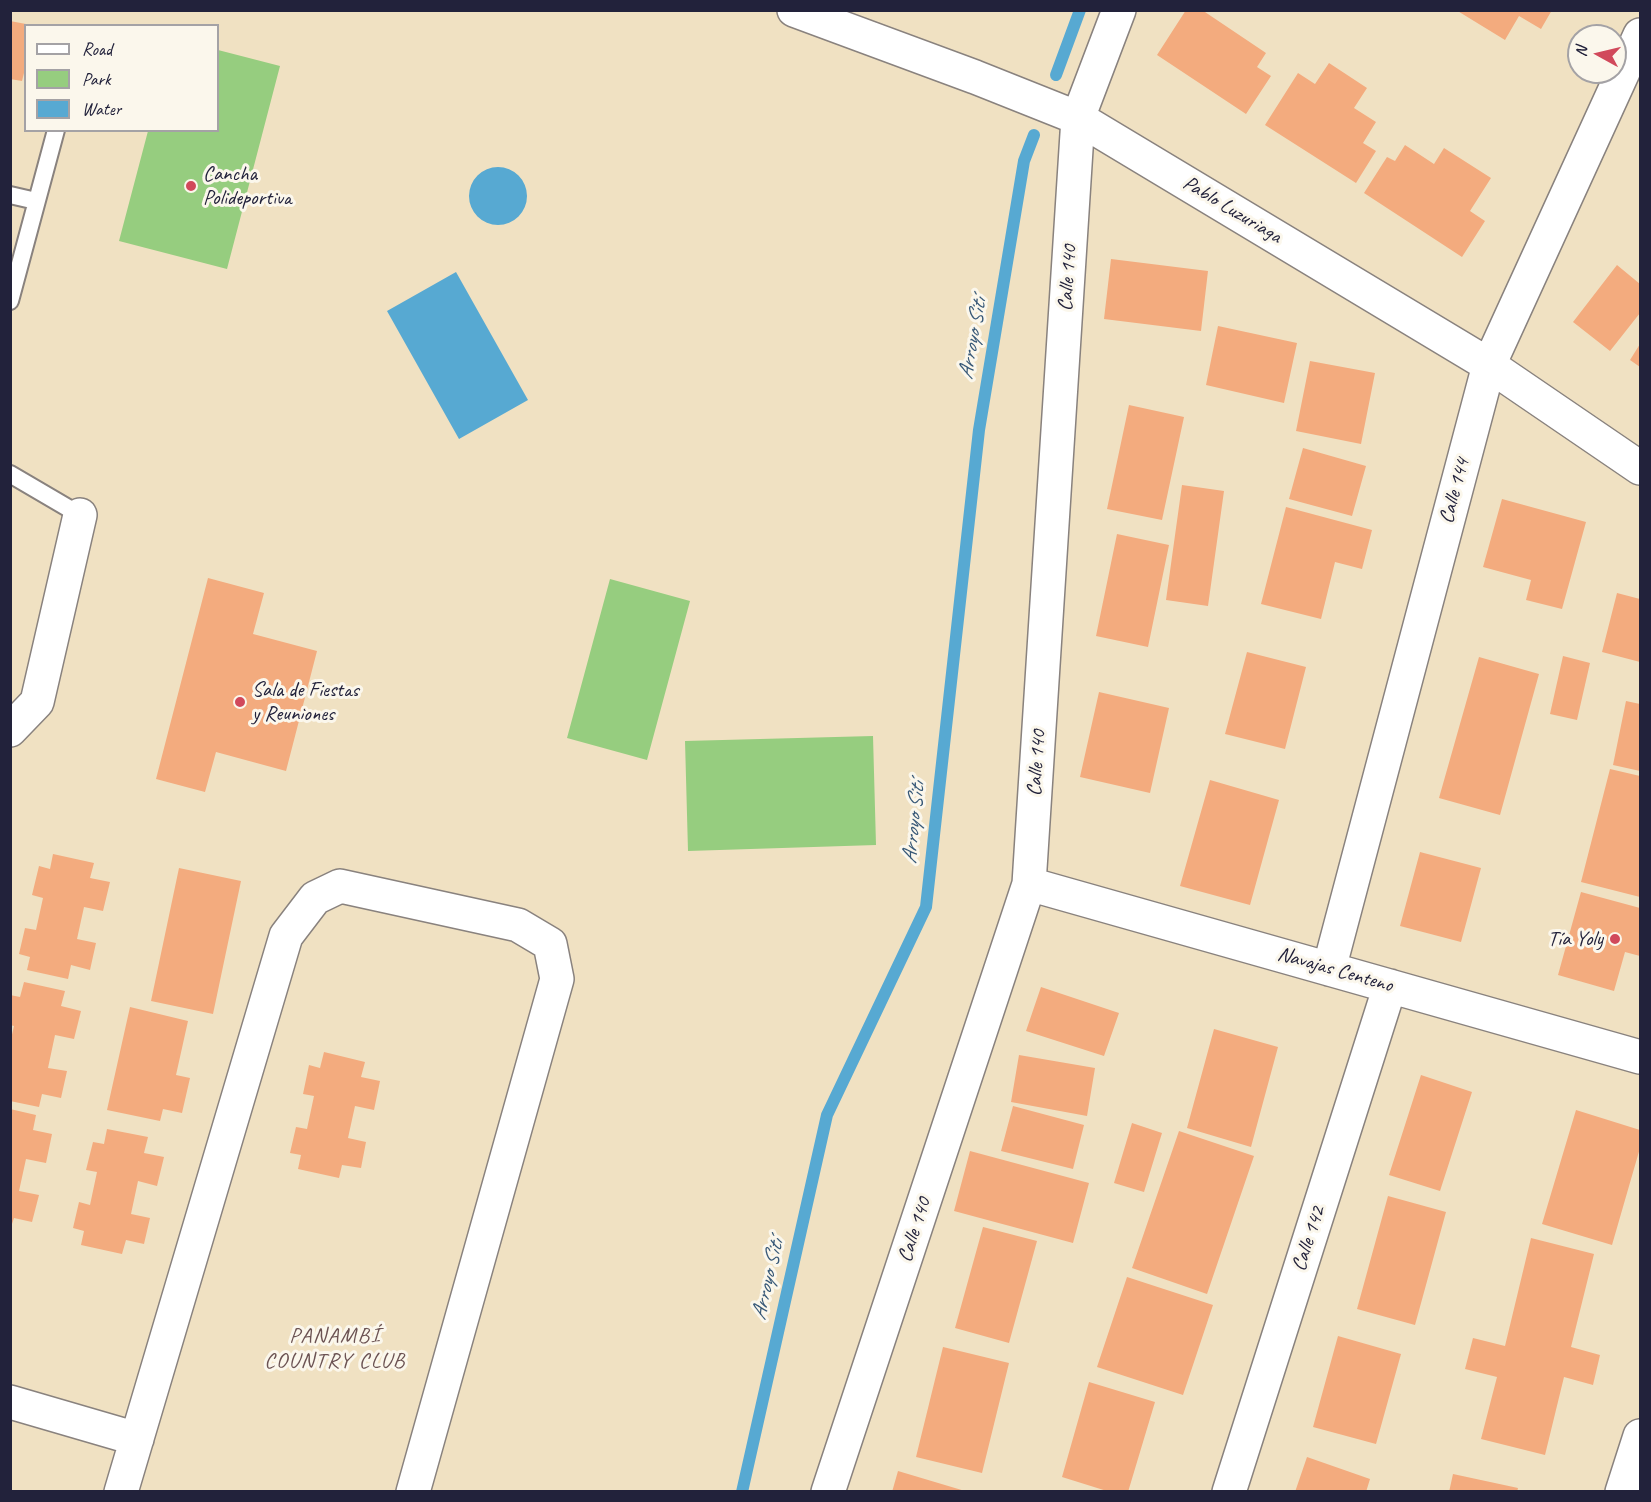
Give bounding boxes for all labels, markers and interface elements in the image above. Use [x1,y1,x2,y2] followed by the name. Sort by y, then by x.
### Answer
[24,24,219,132] legend
[1567,24,1627,84] north arrow
[82,38,112,60] text: Road
[1571,45,1592,58] text: N
[82,68,111,90] text: Park
[82,98,121,120] text: Water
[203,161,291,211] place label: Cancha Polideportiva
[1178,171,1286,249] street label: Pablo Luzuriaga
[184,179,198,193] marker: Cancha Polideportiva
[1053,244,1083,312] street label: Calle 140
[953,296,993,382] water label: Arroyo Sití
[1434,456,1476,526] street label: Calle 144
[252,677,359,727] place label: Sala de Fiestas y Reuniones
[233,695,247,709] marker: Sala de Fiestas y Reuniones
[1022,729,1052,797] street label: Calle 140
[897,781,931,865] water label: Arroyo Sití
[1548,926,1603,952] place label: Tía Yoly
[1608,932,1622,946] marker: Tía Yoly
[1274,942,1396,998] street label: Navajas Centeno
[893,1195,937,1265] street label: Calle 140
[1287,1204,1331,1274] street label: Calle 142
[746,1237,790,1323] water label: Arroyo Sití
[264,1323,406,1374] district label: PANAMBÍ COUNTRY CLUB

